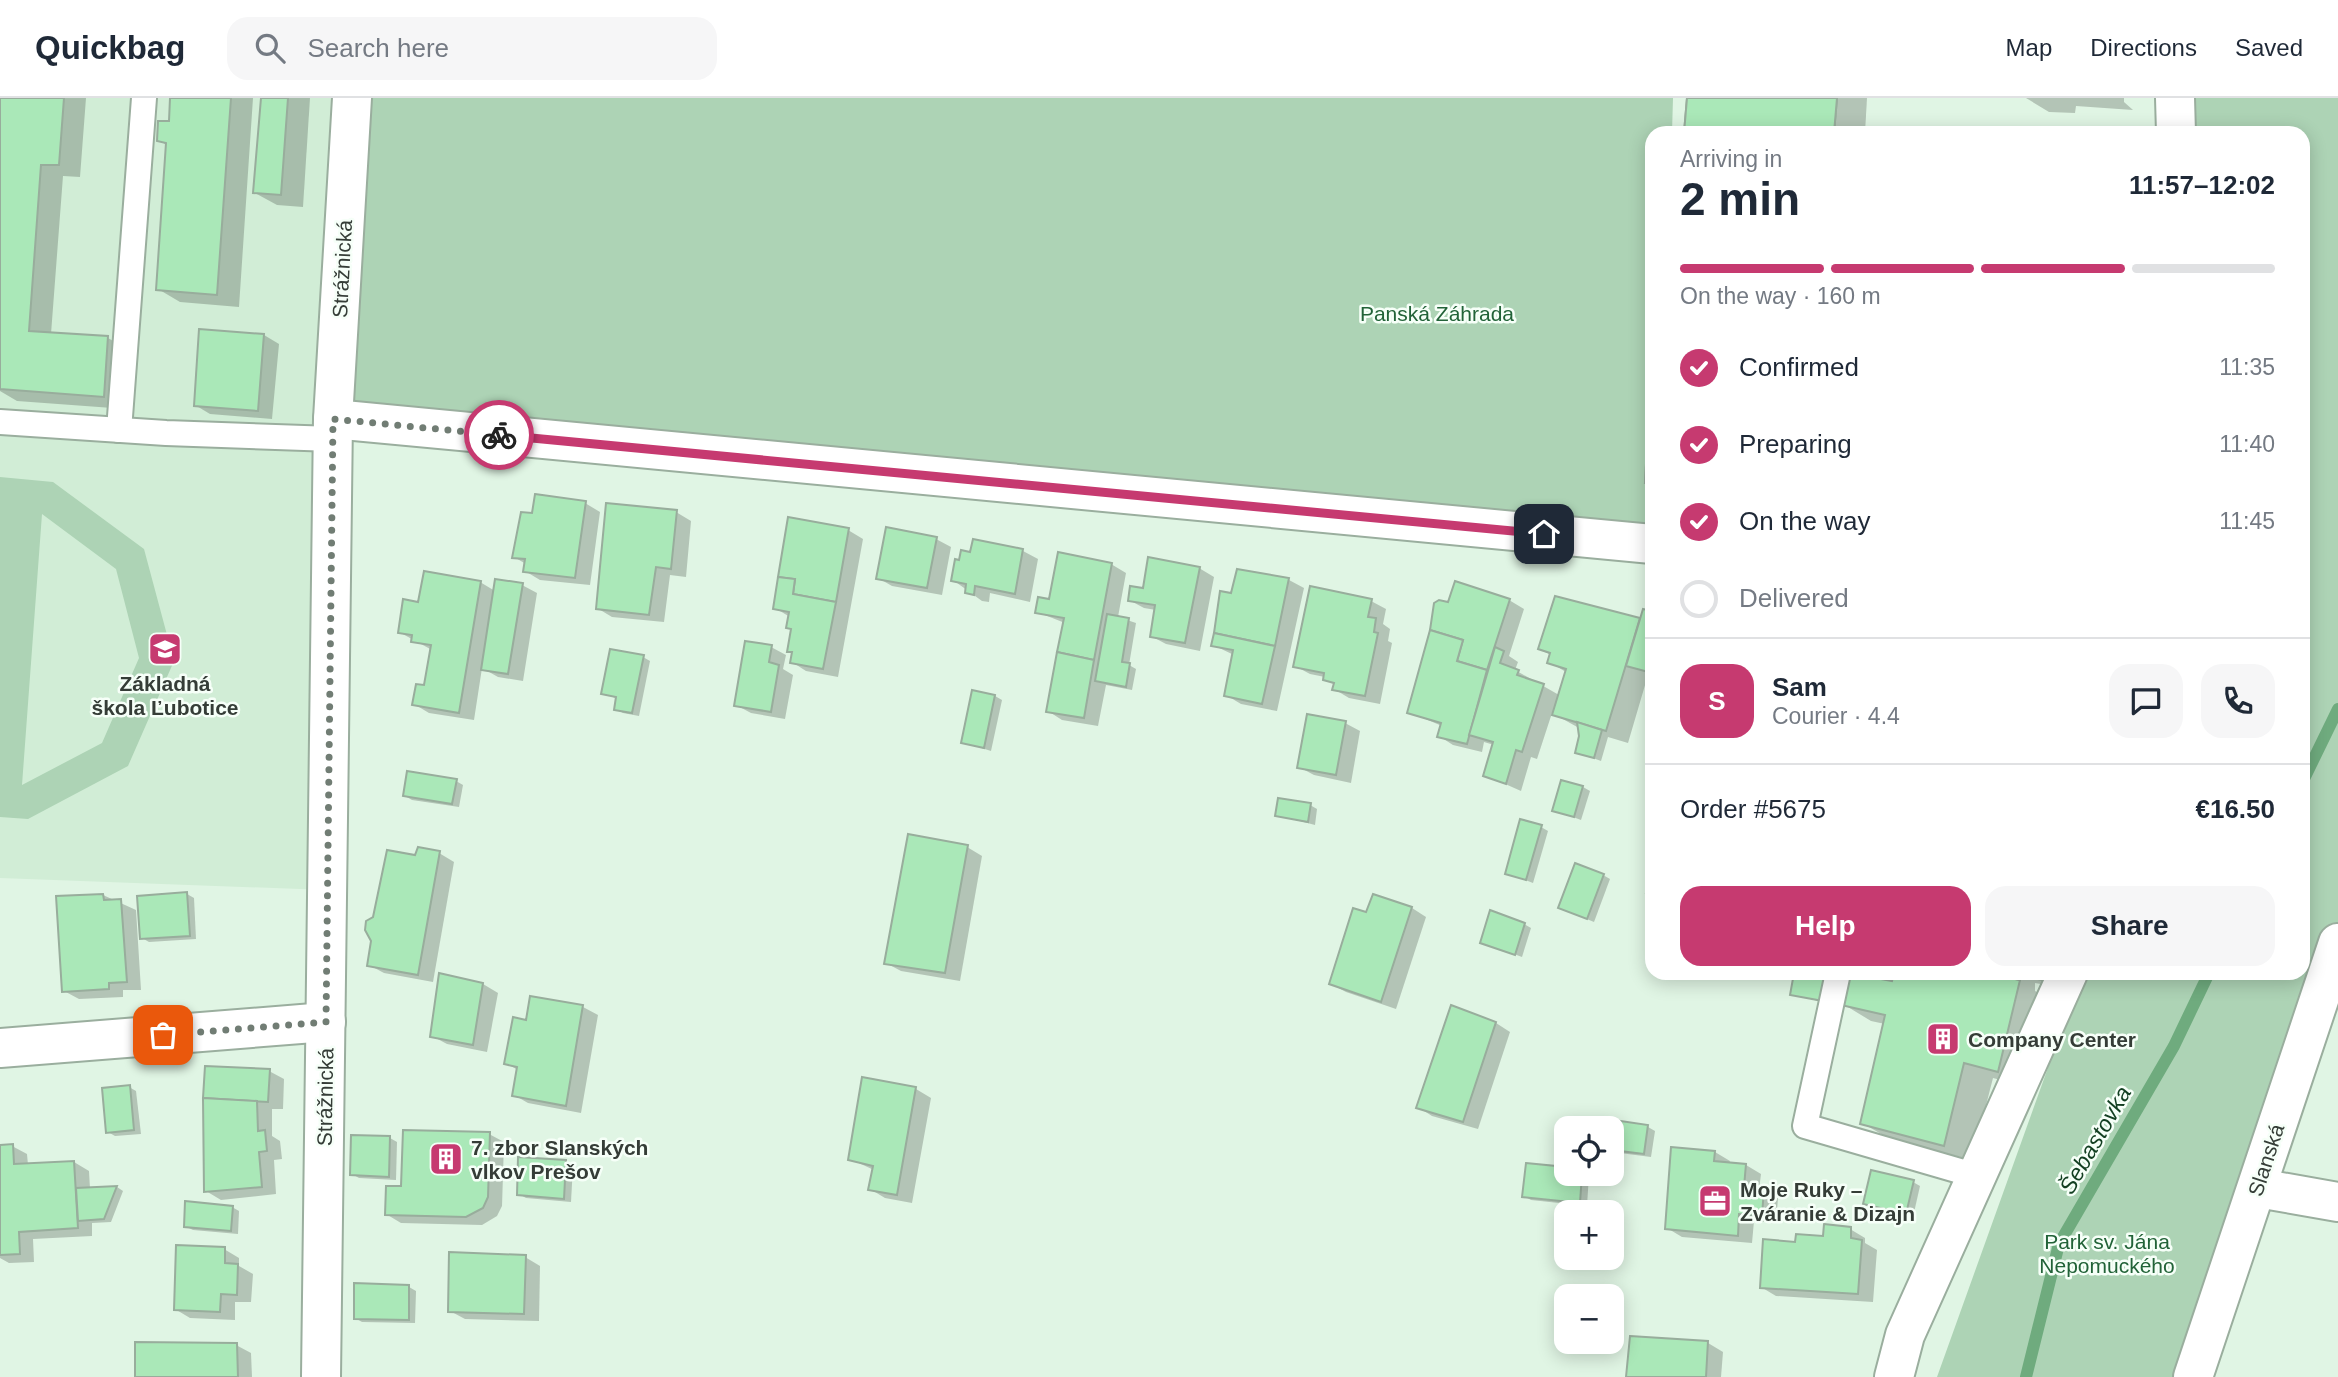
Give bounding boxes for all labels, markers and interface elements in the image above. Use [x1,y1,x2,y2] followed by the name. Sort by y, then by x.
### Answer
[227,17,717,80] search box
[35,29,185,66] text: Quickbag
[251,29,289,67] icon: search
[307,33,449,63] text: Search here
[2006,34,2052,61] text: Map
[2090,34,2197,61] text: Directions
[2235,34,2303,61] text: Saved
[1680,146,1782,172] text: Arriving in
[2129,170,2275,200] text: 11:57–12:02
[1680,173,1800,225] text: 2 min
[328,219,356,319] street label: Strážnická
[1680,283,1881,309] text: On the way · 160 m
[1360,302,1514,325] park label: Panská Záhrada
[1680,349,1718,387] icon: check
[1739,352,1859,382] text: Confirmed
[2219,354,2275,380] text: 11:35
[464,400,534,470] courier
[480,416,518,454] icon: bike
[1680,426,1718,464] icon: check
[1739,429,1852,459] text: Preparing
[2219,431,2275,457] text: 11:40
[1680,503,1718,541] icon: check
[1514,504,1574,564] pin
[1739,506,1871,536] text: On the way
[2219,508,2275,534] text: 11:45
[1525,515,1563,553] icon: home
[1739,583,1849,613] text: Delivered
[146,630,184,668] school or university icon: Základná škola Ľubotice
[2109,664,2183,738] button: chat
[2201,664,2275,738] button: phone
[91,672,239,719] place label: Základná škola Ľubotice
[1772,672,1827,702] text: Sam
[1708,686,1726,716] text: S
[1772,703,1900,729] text: Courier · 4.4
[1680,794,1826,824] text: Order #5675
[2195,794,2275,824] text: €16.50
[1680,886,1971,966] button: Help
[1985,886,2275,966] button: Share
[133,1005,193,1065] pin
[144,1016,182,1054] icon: bag
[1924,1020,1962,1058] building icon: Company Center
[1968,1028,2136,1051] place label: Company Center
[313,1047,337,1146] street label: Strážnická
[2053,1081,2136,1199] water label: Šebastovka
[1554,1116,1624,1354] map controls
[1554,1116,1624,1186] button: locate
[2244,1121,2289,1199] street label: Slanská
[471,1136,648,1183] place label: 7. zbor Slanských vlkov Prešov
[427,1140,465,1178] building icon: 7. zbor Slanských vlkov Prešov
[1740,1178,1915,1225] place label: Moje Ruky – Zváranie & Dizajn
[1696,1182,1734,1220] office icon: Moje Ruky – Zváranie & Dizajn
[1554,1200,1624,1270] button: +
[2039,1230,2175,1277] park label: Park sv. Jána Nepomuckého
[1554,1284,1624,1354] button: −

